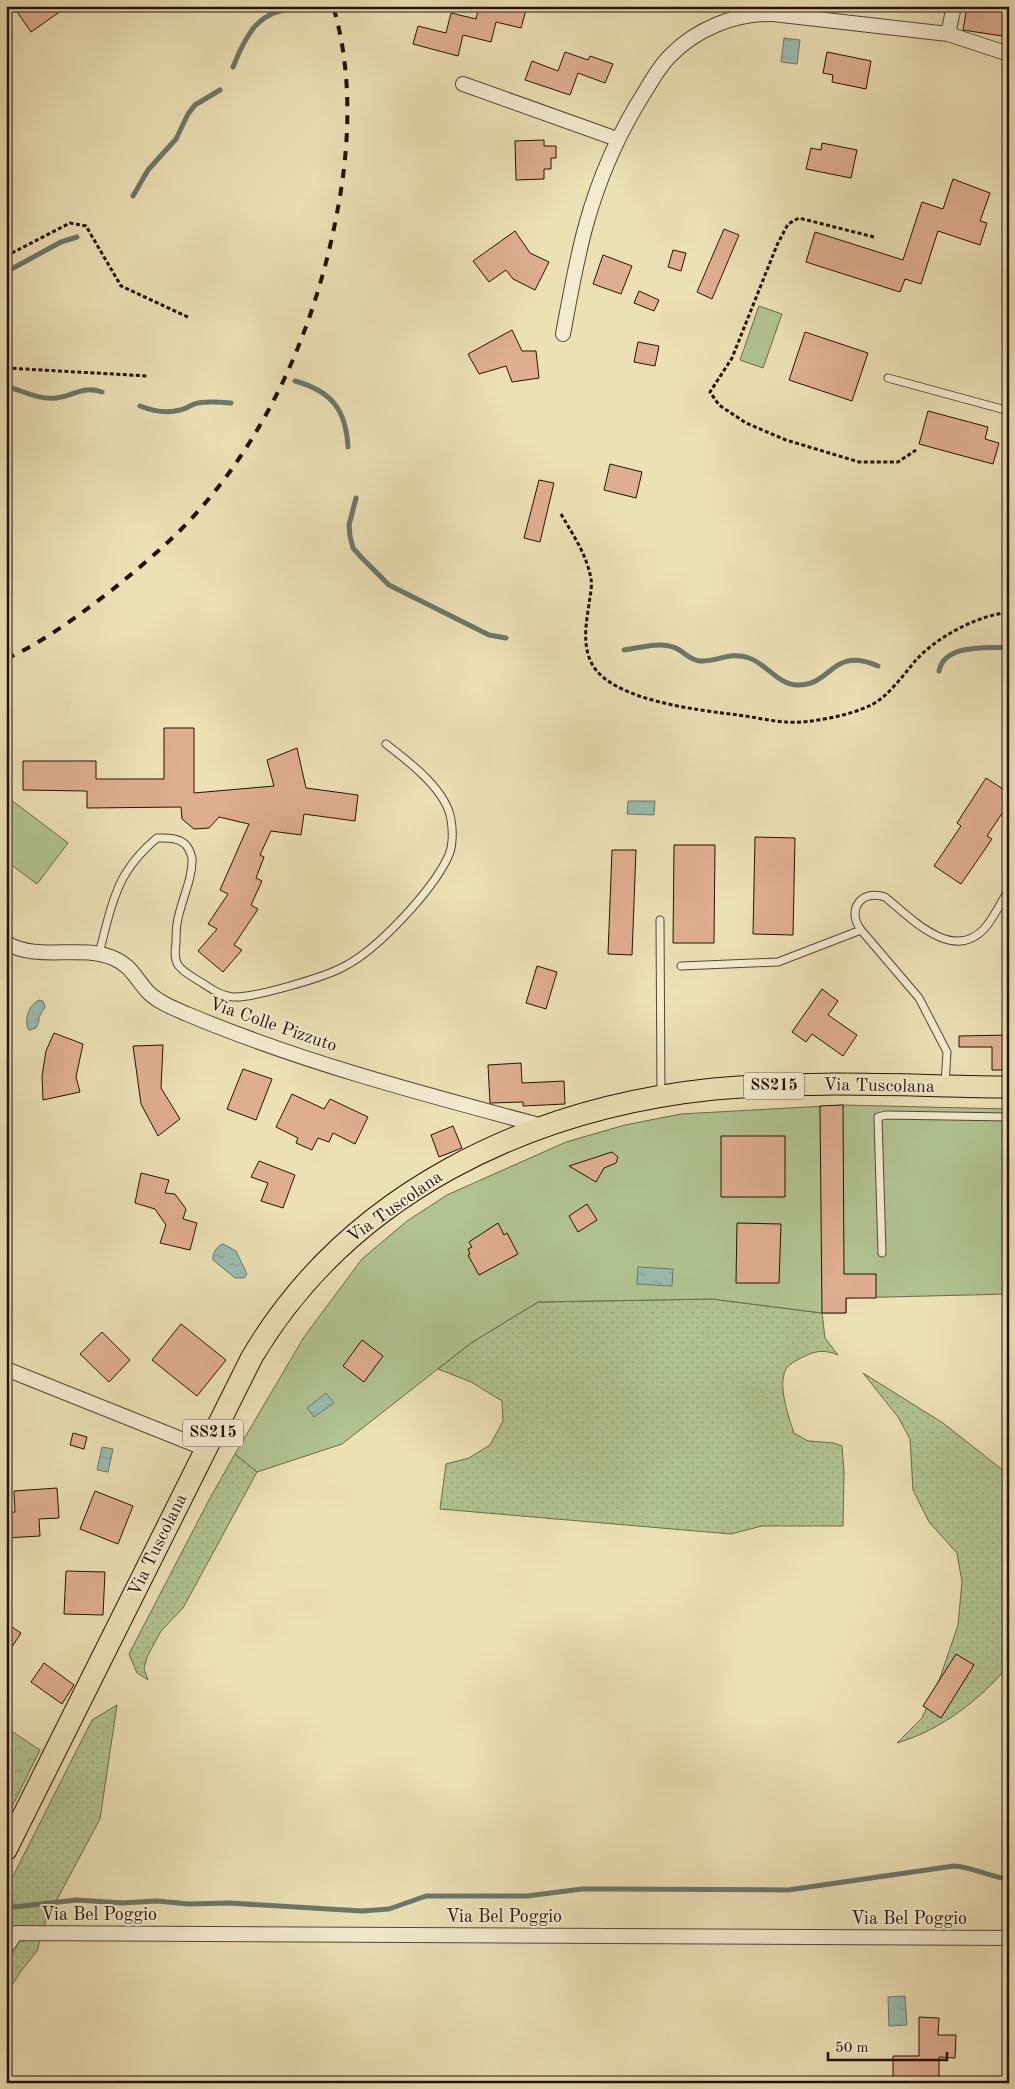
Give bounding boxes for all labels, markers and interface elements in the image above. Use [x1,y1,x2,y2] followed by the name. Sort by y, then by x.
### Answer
[207,995,339,1055] street label: Via Colle Pizzuto
[744,1072,804,1100] road number: SS215
[823,1076,935,1096] street label: Via Tuscolana
[344,1168,446,1246] street label: Via Tuscolana
[183,1420,243,1446] road number: SS215
[126,1491,191,1599] street label: Via Tuscolana
[41,1906,157,1924] street label: Via Bel Poggio
[446,1908,562,1926] street label: Via Bel Poggio
[851,1910,967,1928] street label: Via Bel Poggio
[828,2029,946,2061] scale bar
[835,2041,869,2056] text: 50 m

